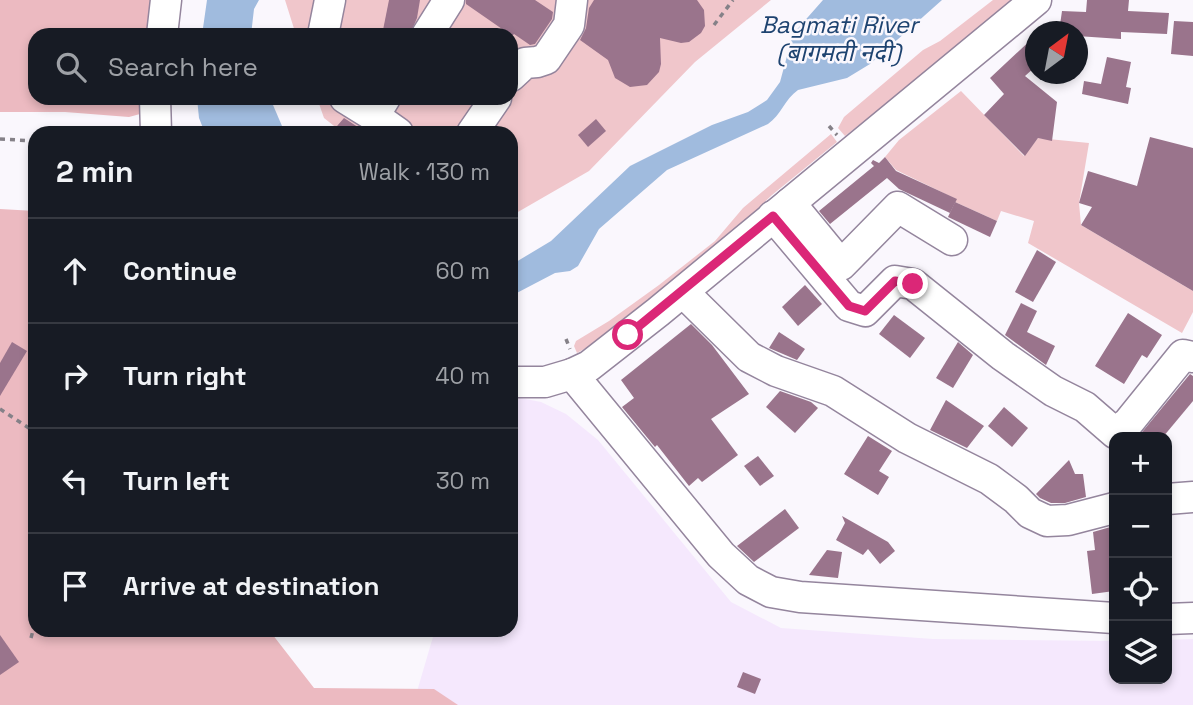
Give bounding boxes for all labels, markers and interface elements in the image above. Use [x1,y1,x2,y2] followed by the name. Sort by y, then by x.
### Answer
[760,9,921,68] water label: Bagmati River (बागमती नदी)
[1025,21,1088,84] north arrow
[28,28,518,105] search box
[52,48,90,86] icon: search
[108,50,258,84] text: Search here
[56,152,134,191] text: 2 min
[359,157,490,187] text: Walk · 130 m
[56,252,94,290] icon: ahead
[123,254,237,288] text: Continue
[435,256,490,286] text: 60 m
[897,268,928,299] route end
[612,319,643,350] route start
[56,357,94,395] icon: right
[123,359,247,393] text: Turn right
[435,361,490,391] text: 40 m
[1109,432,1172,684] map controls
[1109,432,1172,495] button: +
[56,462,94,500] icon: left
[123,464,230,498] text: Turn left
[436,466,490,496] text: 30 m
[1109,495,1172,558] button: −
[1109,558,1172,621] button: locate
[56,567,94,605] icon: arrive
[123,569,380,603] text: Arrive at destination
[1109,621,1172,684] button: layers

